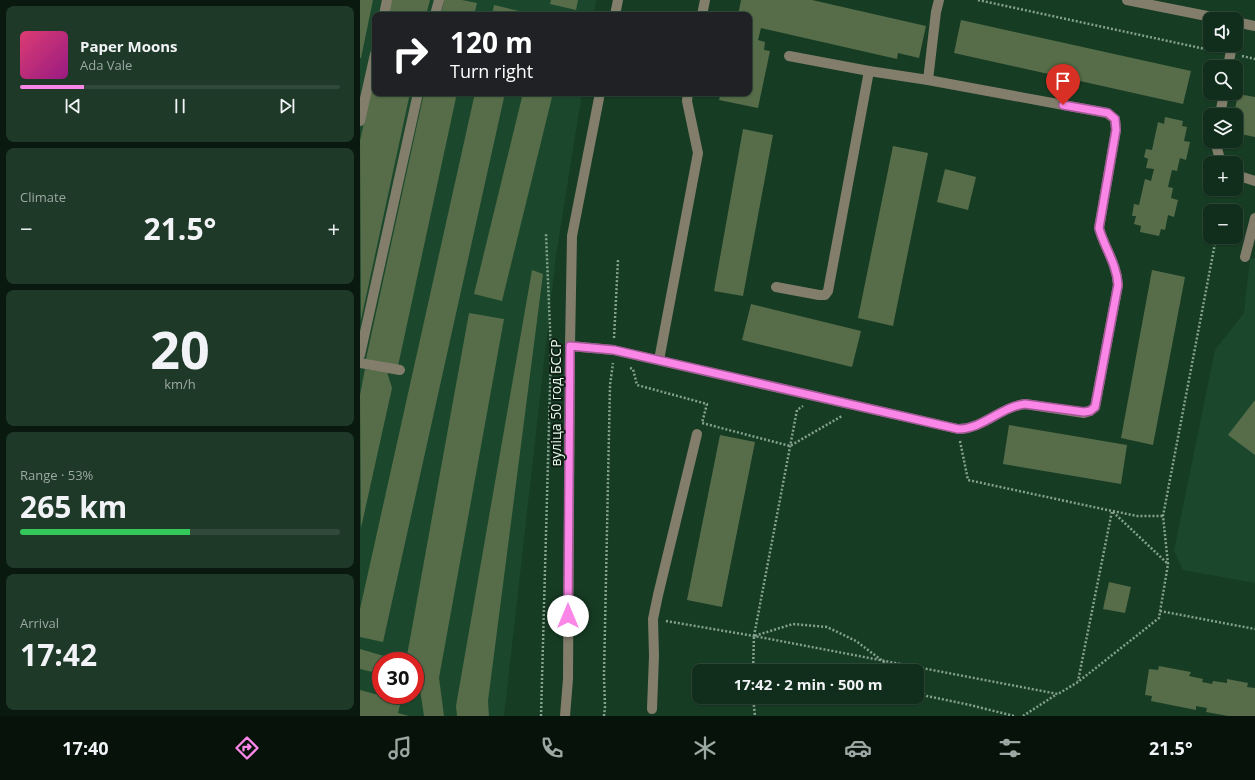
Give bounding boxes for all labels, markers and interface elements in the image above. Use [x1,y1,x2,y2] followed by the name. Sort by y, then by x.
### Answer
[1203,12,1243,244] map controls
[1203,12,1243,52] button: sound
[450,23,533,61] text: 120 m
[384,28,436,80] icon: right
[80,36,178,56] text: Paper Moons
[80,56,132,74] text: Ada Vale
[450,59,533,83] text: Turn right
[1203,60,1243,100] button: search
[1046,64,1080,105] pin
[1052,70,1074,92] icon: arrive
[62,95,84,117] icon: previous
[169,95,191,117] icon: pause
[276,95,298,117] icon: next
[1203,108,1243,148] button: layers
[1203,156,1243,196] button: +
[20,188,66,206] text: Climate
[1203,204,1243,244] button: −
[144,208,216,249] text: 21.5°
[20,213,33,243] text: −
[327,213,340,243] text: +
[150,313,210,384] text: 20
[546,339,565,467] street label: вуліца 50 год БССР
[164,375,196,393] text: km/h
[20,466,93,484] text: Range · 53%
[20,486,127,527] text: 265 km
[547,595,589,637] position arrow
[20,614,59,632] text: Arrival
[20,634,97,675] text: 17:42
[372,652,424,704] speed limit sign: 30
[734,674,882,694] text: 17:42 · 2 min · 500 m
[233,734,261,762] icon: directions
[386,734,414,762] icon: music
[538,734,566,762] icon: phone
[691,734,719,762] icon: climate
[844,734,872,762] icon: car
[996,734,1024,762] icon: filters
[62,736,109,760] text: 17:40
[1149,736,1193,760] text: 21.5°

